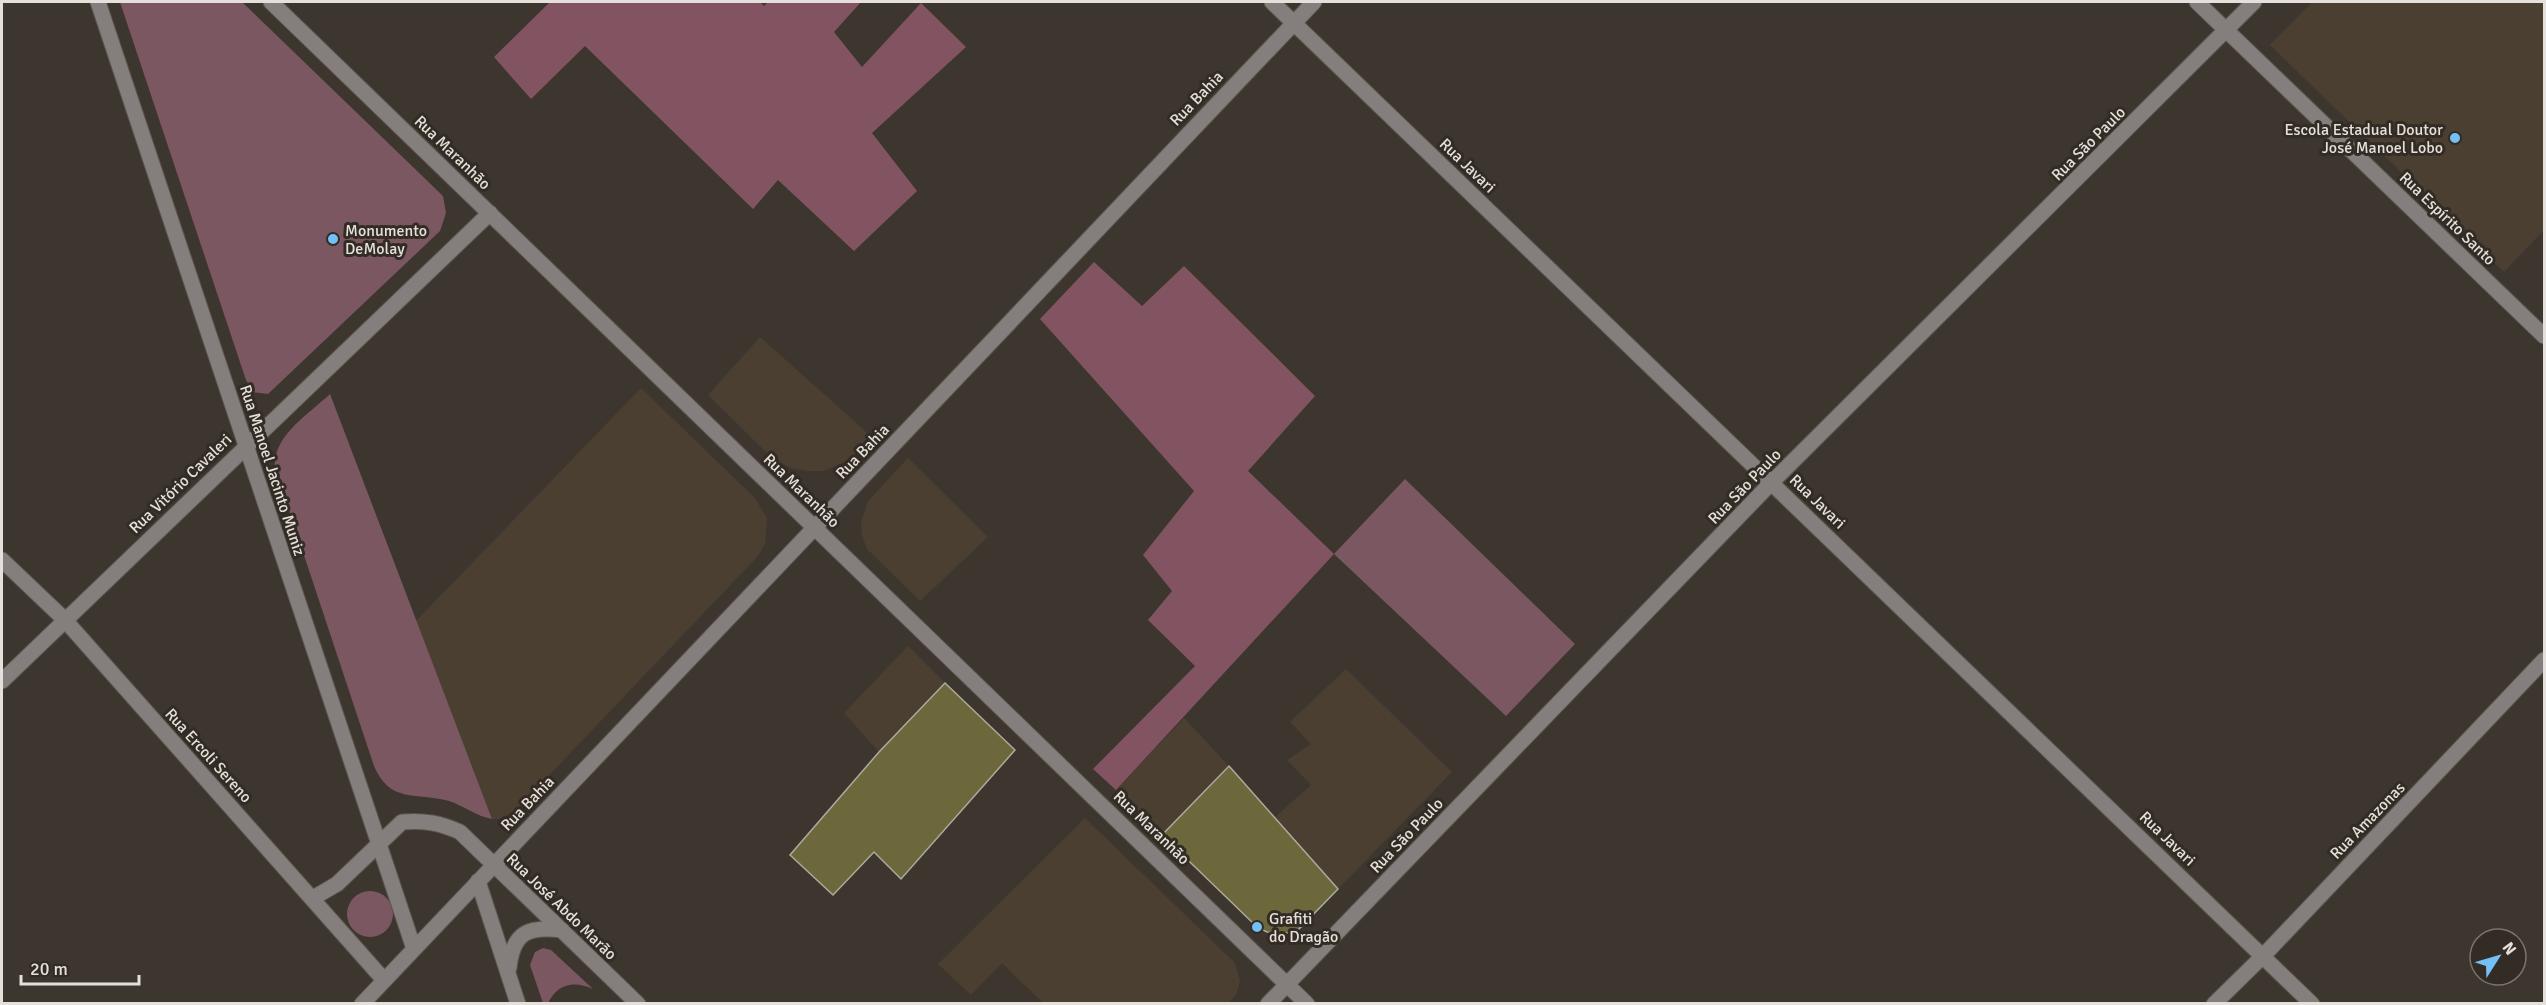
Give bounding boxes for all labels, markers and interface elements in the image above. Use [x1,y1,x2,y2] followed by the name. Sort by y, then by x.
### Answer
[1166,67,1228,130] street label: Rua Bahia
[2047,102,2130,185] street label: Rua São Paulo
[410,111,495,194] street label: Rua Maranhão
[2284,120,2443,158] place label: Escola Estadual Doutor José Manoel Lobo
[2448,131,2462,145] marker: Escola Estadual Doutor José Manoel Lobo
[1435,134,1499,197] street label: Rua Javari
[2395,168,2499,270] street label: Rua Espírito Santo
[345,221,427,259] place label: Monumento DeMolay
[326,232,340,246] marker: Monumento DeMolay
[235,382,309,558] street label: Rua Manoel Jacinto Muniz
[832,420,894,483] street label: Rua Bahia
[125,430,236,538] street label: Rua Vitório Cavaleri
[1704,445,1786,528] street label: Rua São Paulo
[759,449,844,532] street label: Rua Maranhão
[1785,470,1849,533] street label: Rua Javari
[161,704,256,807] street label: Rua Ercoli Sereno
[497,772,559,835] street label: Rua Bahia
[2326,778,2409,863] street label: Rua Amazonas
[1109,786,1194,869] street label: Rua Maranhão
[1366,794,1448,877] street label: Rua São Paulo
[2135,807,2199,870] street label: Rua Javari
[502,849,621,964] street label: Rua José Abdo Marão
[1269,909,1338,947] place label: Grafiti do Dragão
[1250,920,1264,934] marker: Grafiti do Dragão
[2468,927,2528,987] north arrow
[2498,938,2521,959] text: N
[21,948,140,986] scale bar
[30,958,68,980] text: 20 m

